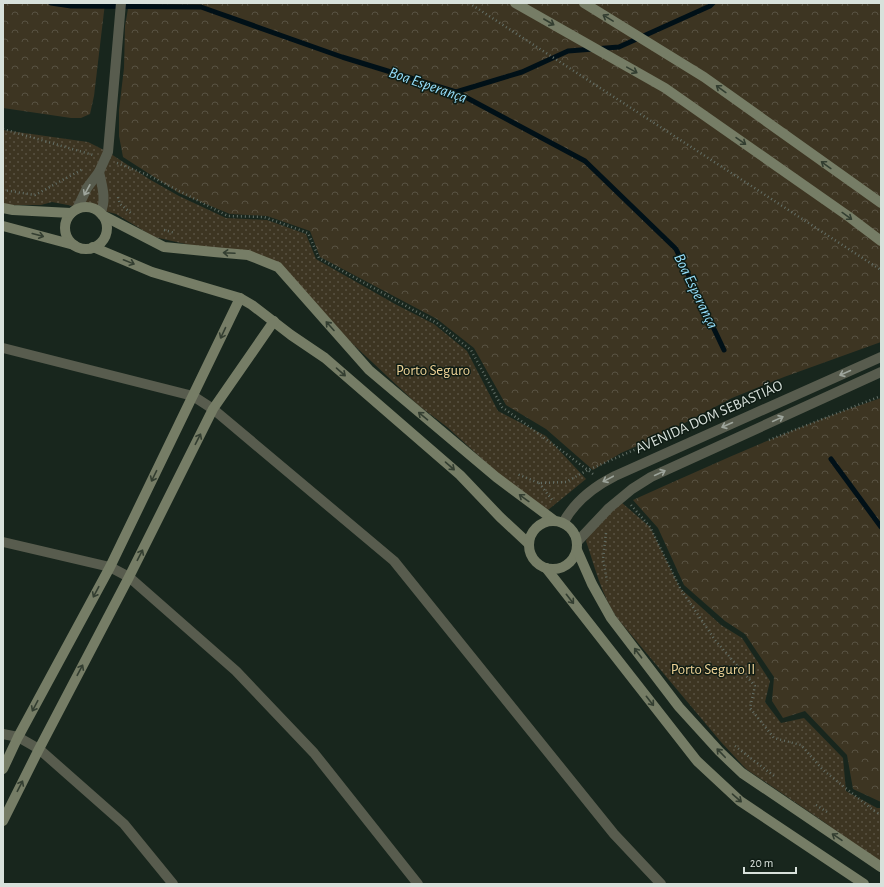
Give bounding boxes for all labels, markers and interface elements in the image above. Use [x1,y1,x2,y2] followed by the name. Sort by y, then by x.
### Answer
[602,13,614,21] one-way arrow
[543,19,555,27] one-way arrow
[387,64,469,107] water label: Boa Esperança
[626,67,638,75] one-way arrow
[715,84,726,93] one-way arrow
[735,137,746,145] one-way arrow
[821,161,832,169] one-way arrow
[83,184,90,196] one-way arrow
[841,212,852,220] one-way arrow
[32,232,45,239] one-way arrow
[223,250,236,257] one-way arrow
[670,251,721,332] water label: Boa Esperança
[122,259,134,267] one-way arrow
[325,321,335,331] one-way arrow
[219,327,226,339] one-way arrow
[396,363,470,378] park label: Porto Seguro
[336,367,346,376] one-way arrow
[840,369,852,377] one-way arrow
[633,377,785,456] street label: AVENIDA DOM SEBASTIÃO
[418,412,429,421] one-way arrow
[772,415,784,422] one-way arrow
[721,422,733,430] one-way arrow
[195,433,202,445] one-way arrow
[444,461,454,470] one-way arrow
[150,469,158,481] one-way arrow
[654,469,666,476] one-way arrow
[602,476,614,483] one-way arrow
[519,494,530,502] one-way arrow
[137,549,144,561] one-way arrow
[92,586,100,598] one-way arrow
[566,594,574,605] one-way arrow
[634,648,642,659] one-way arrow
[671,662,755,677] park label: Porto Seguro II
[77,664,84,676] one-way arrow
[646,696,655,707] one-way arrow
[30,700,38,712] one-way arrow
[716,748,726,758] one-way arrow
[17,780,25,792] one-way arrow
[732,793,742,802] one-way arrow
[832,833,843,841] one-way arrow
[744,849,796,875] scale bar
[750,857,773,869] text: 20 m

